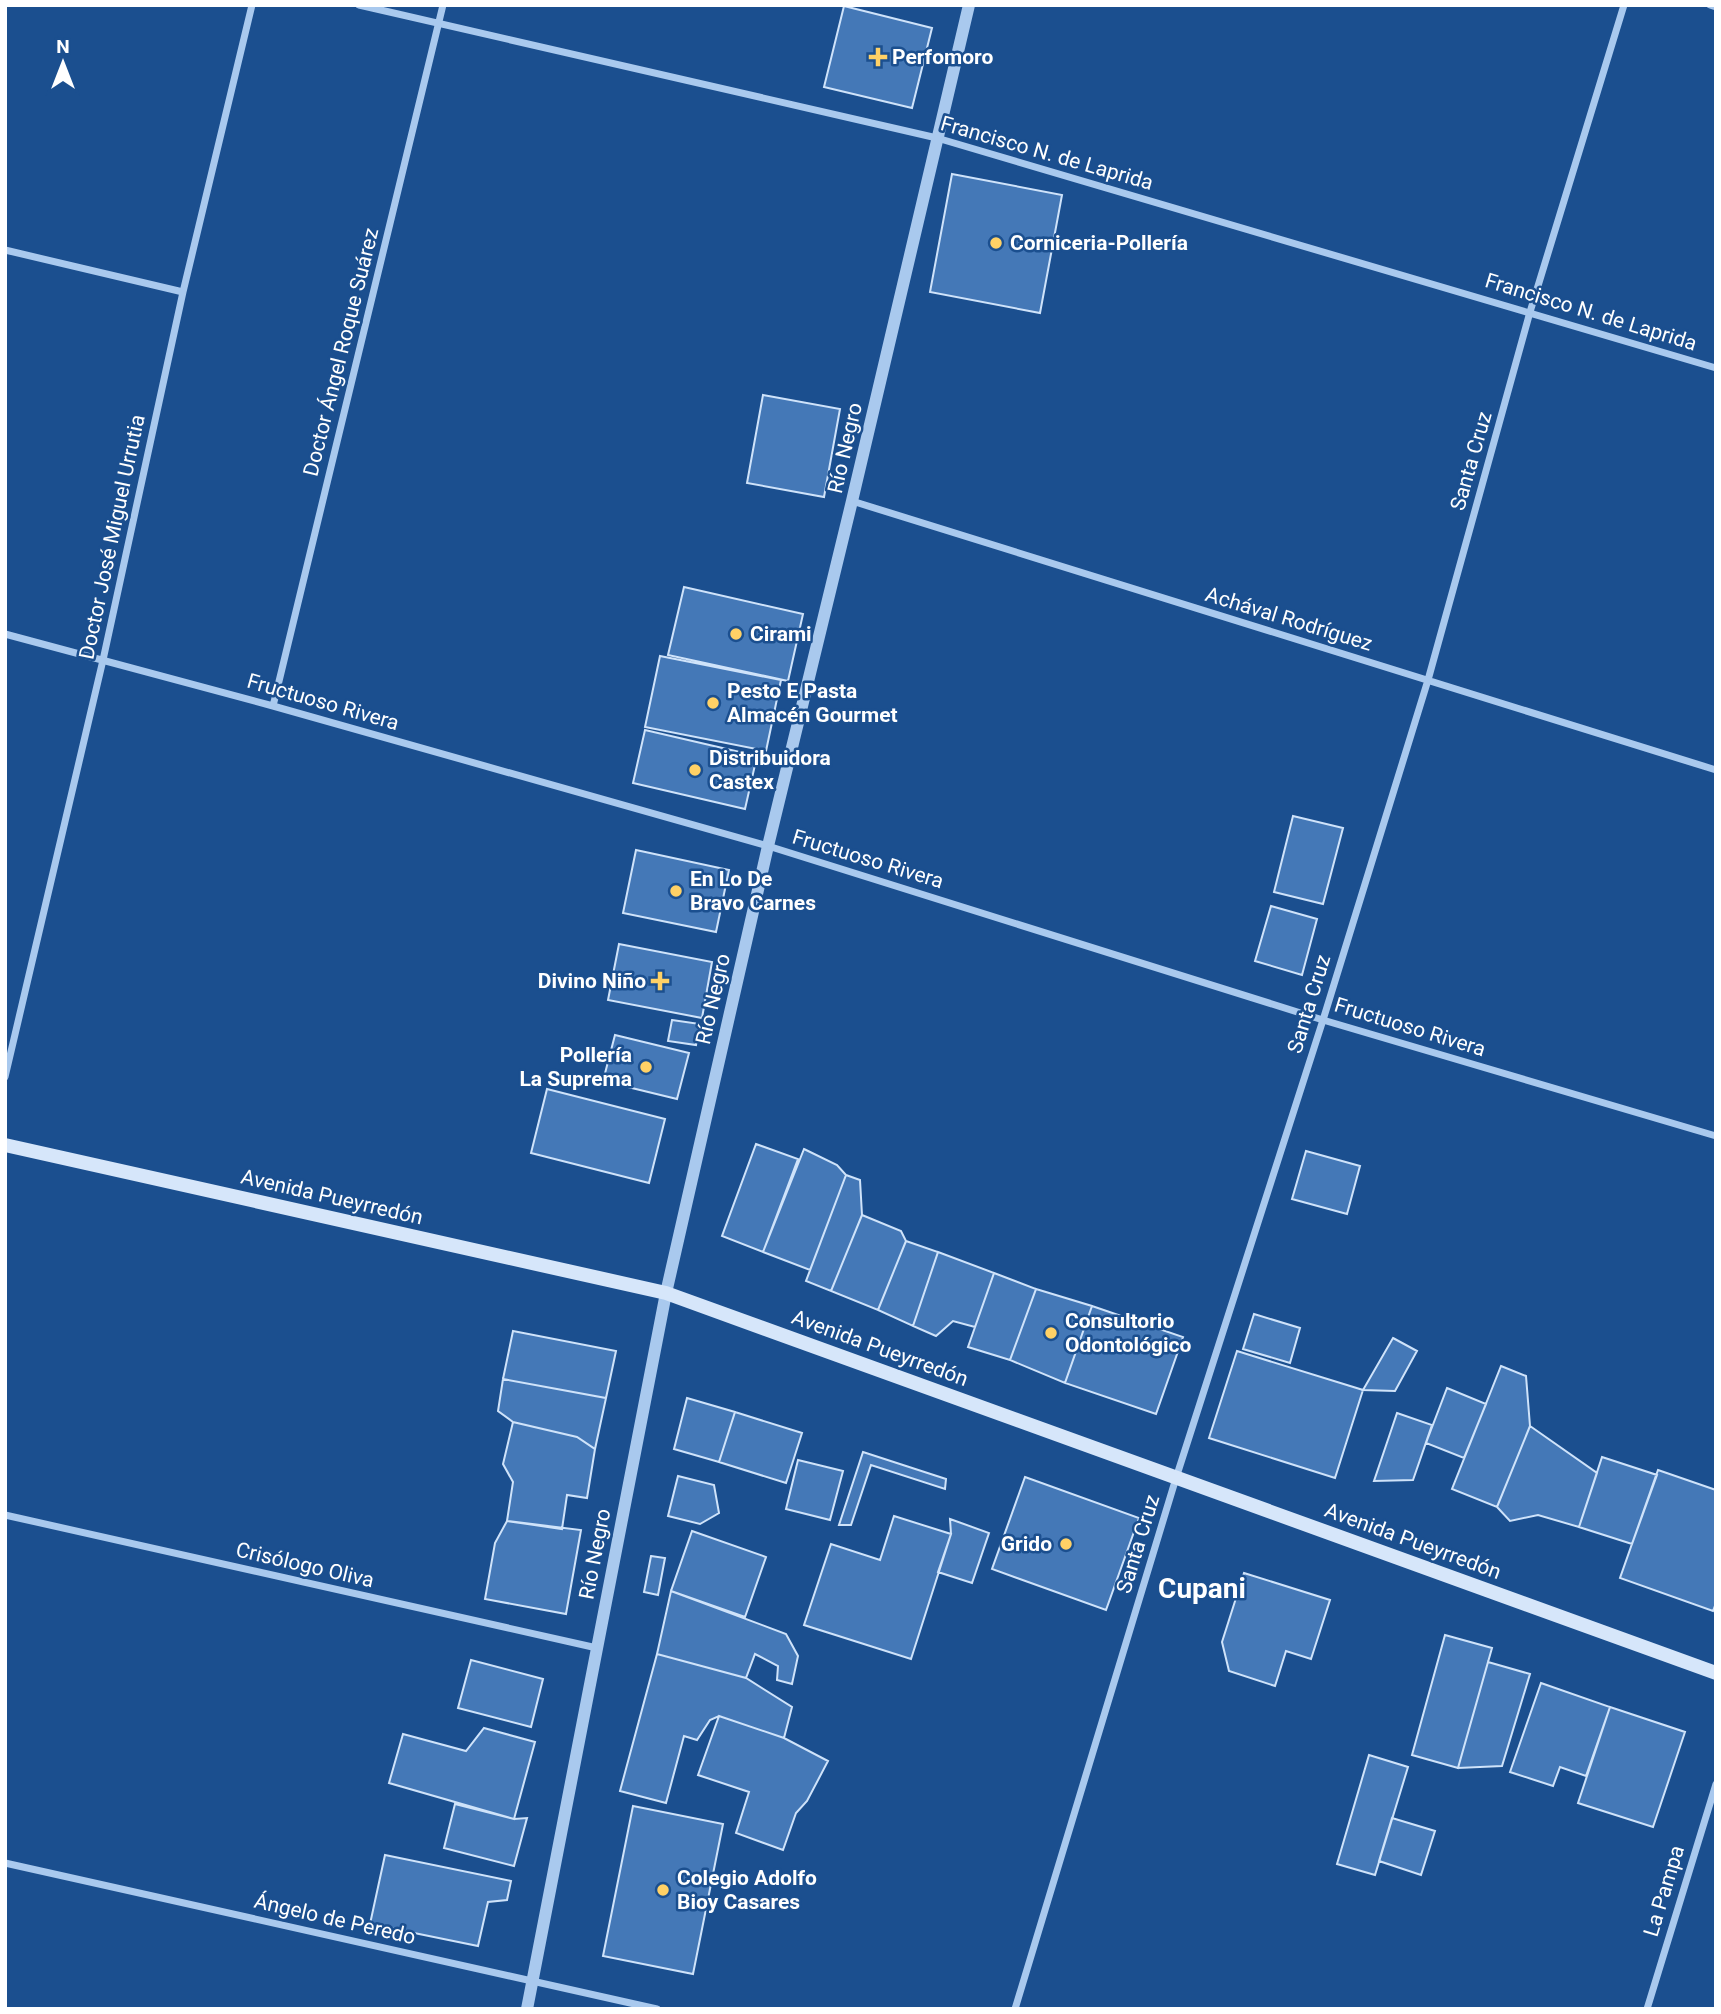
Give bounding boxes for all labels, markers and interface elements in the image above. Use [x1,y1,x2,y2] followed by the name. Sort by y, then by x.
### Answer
[28,28,98,98] north arrow
[56,35,70,58] text: N
[892,45,993,69] place label: Perfomoro
[870,49,886,65] marker: Perfomoro
[938,111,1156,195] street label: Francisco N. de Laprida
[299,225,383,479] street label: Doctor Ángel Roque Suárez
[1010,231,1188,255] place label: Corniceria-Pollería
[988,235,1004,251] marker: Corniceria-Pollería
[1482,268,1700,356] street label: Francisco N. de Laprida
[823,400,867,496] street label: Río Negro
[1445,409,1497,513] street label: Santa Cruz
[74,412,150,662] street label: Doctor José Miguel Urrutia
[1203,582,1375,656] street label: Achával Rodríguez
[750,622,812,646] place label: Cirami
[728,626,744,642] marker: Cirami
[244,669,402,735] street label: Fructuoso Rivera
[727,679,898,727] place label: Pesto E Pasta Almacén Gourmet
[705,695,721,711] marker: Pesto E Pasta Almacén Gourmet
[709,746,831,794] place label: Distribuidora Castex
[687,762,703,778] marker: Distribuidora Castex
[790,825,946,893] street label: Fructuoso Rivera
[690,867,816,915] place label: En Lo De Bravo Carnes
[668,883,684,899] marker: En Lo De Bravo Carnes
[691,951,735,1047] street label: Río Negro
[1283,952,1335,1056] street label: Santa Cruz
[538,969,646,993] place label: Divino Niño
[652,973,668,989] marker: Divino Niño
[1332,993,1488,1061] street label: Fructuoso Rivera
[519,1043,632,1091] place label: Pollería La Suprema
[638,1059,654,1075] marker: Pollería La Suprema
[239,1164,425,1230] street label: Avenida Pueyrredón
[789,1305,971,1391] street label: Avenida Pueyrredón
[1065,1309,1192,1357] place label: Consultorio Odontológico
[1043,1325,1059,1341] marker: Consultorio Odontológico
[1112,1492,1164,1596] street label: Santa Cruz
[1322,1498,1504,1584] street label: Avenida Pueyrredón
[574,1506,616,1602] street label: Río Negro
[1001,1532,1052,1556] place label: Grido
[1058,1536,1074,1552] marker: Grido
[234,1537,376,1593] street label: Crisólogo Oliva
[1158,1572,1246,1605] district label: Cupani
[1639,1842,1689,1940] street label: La Pampa
[677,1866,817,1914] place label: Colegio Adolfo Bioy Casares
[655,1882,671,1898] marker: Colegio Adolfo Bioy Casares
[252,1889,418,1949] street label: Ángelo de Peredo

